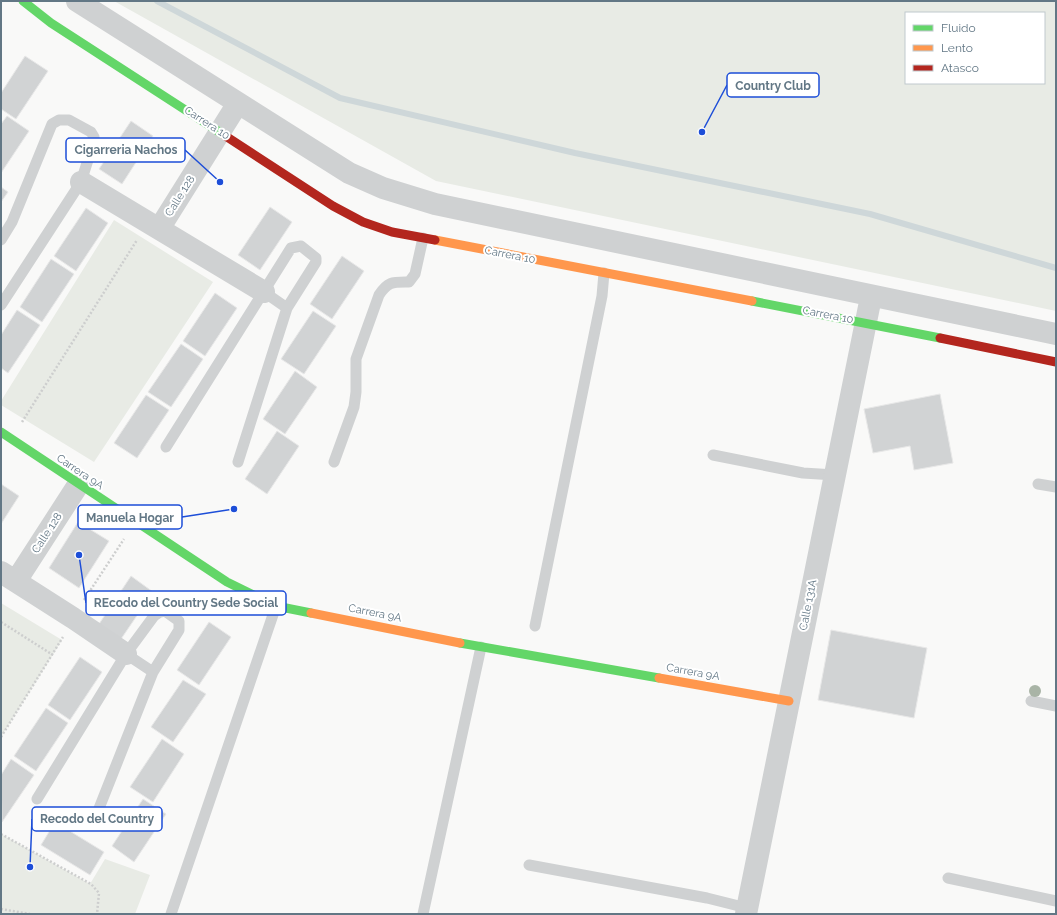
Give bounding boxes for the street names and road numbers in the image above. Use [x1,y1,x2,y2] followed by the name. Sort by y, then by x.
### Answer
[182,103,232,143] street label: Carrera 10
[162,173,198,219] street label: Calle 128
[483,244,537,266] street label: Carrera 10
[801,304,855,326] street label: Carrera 10
[54,451,107,493] street label: Carrera 9A
[29,510,65,556] street label: Calle 128
[797,578,819,632] street label: Calle 131A
[347,601,403,625] street label: Carrera 9A
[665,661,721,683] street label: Carrera 9A

